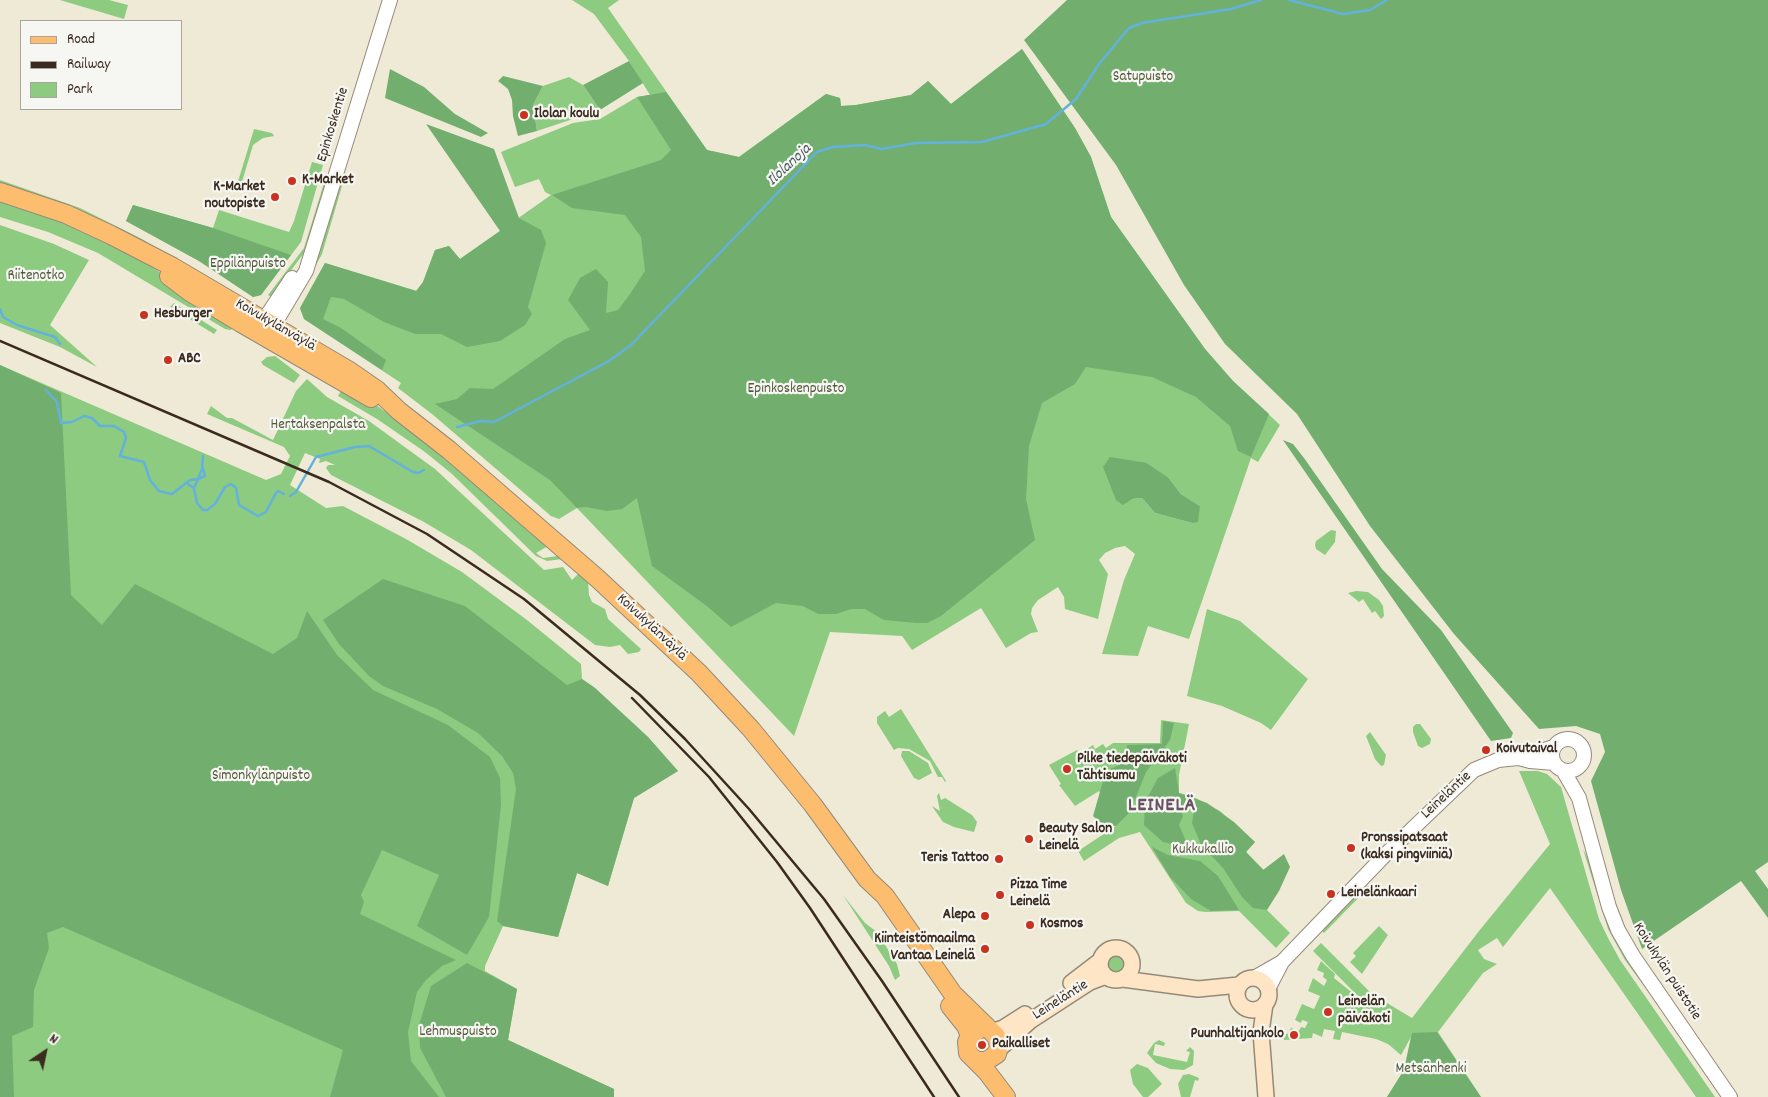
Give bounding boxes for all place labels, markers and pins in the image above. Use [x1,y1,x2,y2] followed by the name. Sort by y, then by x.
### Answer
[534,106,599,124] place label: Ilolan koulu
[518,109,530,121] marker: Ilolan koulu
[302,172,354,190] place label: K-Market
[286,175,298,187] marker: K-Market
[205,179,265,214] place label: K-Market noutopiste
[269,191,281,203] marker: K-Market noutopiste
[154,306,212,324] place label: Hesburger
[138,309,150,321] marker: Hesburger
[178,351,201,369] place label: ABC
[162,354,174,366] marker: ABC
[1496,741,1557,759] place label: Koivutaival
[1480,744,1492,756] marker: Koivutaival
[1077,751,1187,786] place label: Pilke tiedepäiväkoti Tähtisumu
[1061,763,1073,775] marker: Pilke tiedepäiväkoti Tähtisumu
[1039,821,1112,856] place label: Beauty Salon Leinelä
[1361,830,1452,865] place label: Pronssipatsaat (kaksi pingviiniä)
[1023,833,1035,845] marker: Beauty Salon Leinelä
[1345,842,1357,854] marker: Pronssipatsaat (kaksi pingviiniä)
[921,850,989,868] place label: Teris Tattoo
[993,853,1005,865] marker: Teris Tattoo
[1010,877,1067,912] place label: Pizza Time Leinelä
[1341,885,1417,903] place label: Leinelänkaari
[1325,888,1337,900] marker: Leinelänkaari
[994,889,1006,901] marker: Pizza Time Leinelä
[943,907,975,925] place label: Alepa
[979,910,991,922] marker: Alepa
[1040,916,1083,934] place label: Kosmos
[1024,919,1036,931] marker: Kosmos
[874,931,975,966] place label: Kiinteistömaailma Vantaa Leinelä
[979,943,991,955] marker: Kiinteistömaailma Vantaa Leinelä
[1338,994,1390,1029] place label: Leinelän päiväkoti
[1322,1006,1334,1018] marker: Leinelän päiväkoti
[1191,1026,1284,1044] place label: Puunhaltijankolo
[1288,1029,1300,1041] marker: Puunhaltijankolo
[992,1036,1050,1054] place label: Paikalliset
[976,1039,988,1051] marker: Paikalliset

